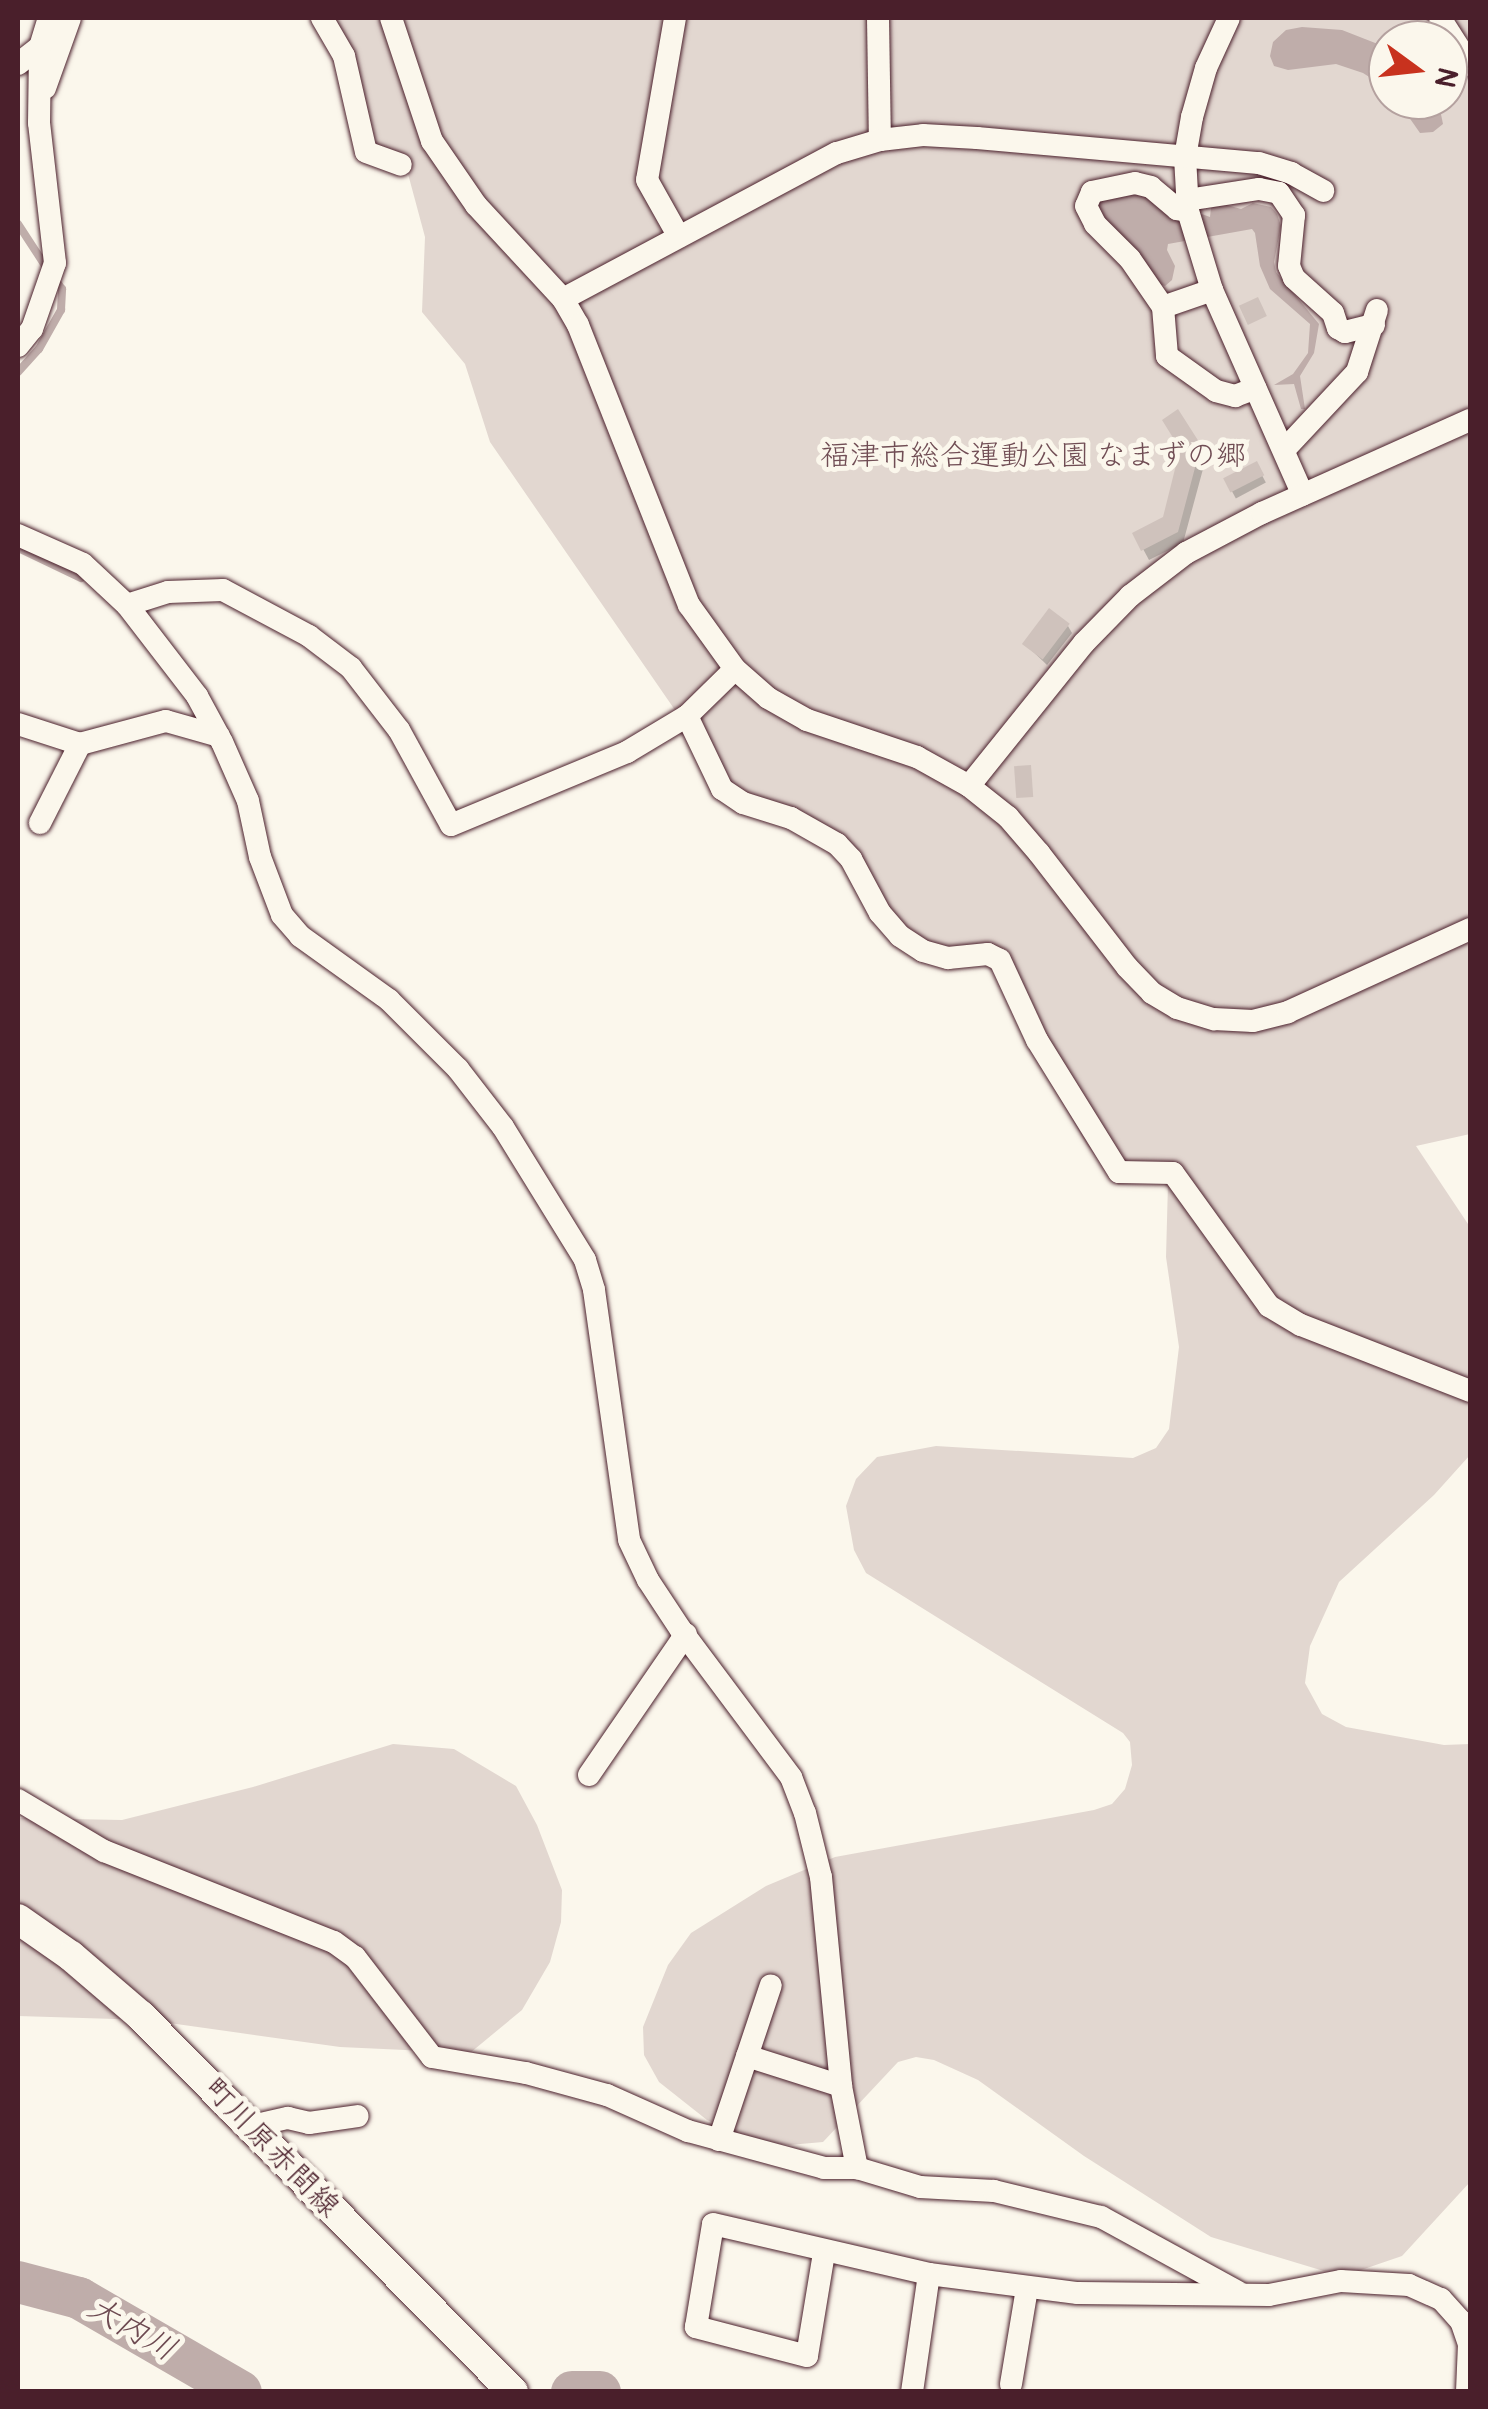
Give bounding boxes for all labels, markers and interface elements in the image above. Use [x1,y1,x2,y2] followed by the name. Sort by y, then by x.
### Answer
[1368,20,1468,120] north arrow
[1426,64,1465,91] text: N
[820,438,1246,474] park label: 福津市総合運動公園 なまずの郷
[196,2071,346,2225] street label: 町川原赤間線
[81,2288,183,2370] water label: 大内川

